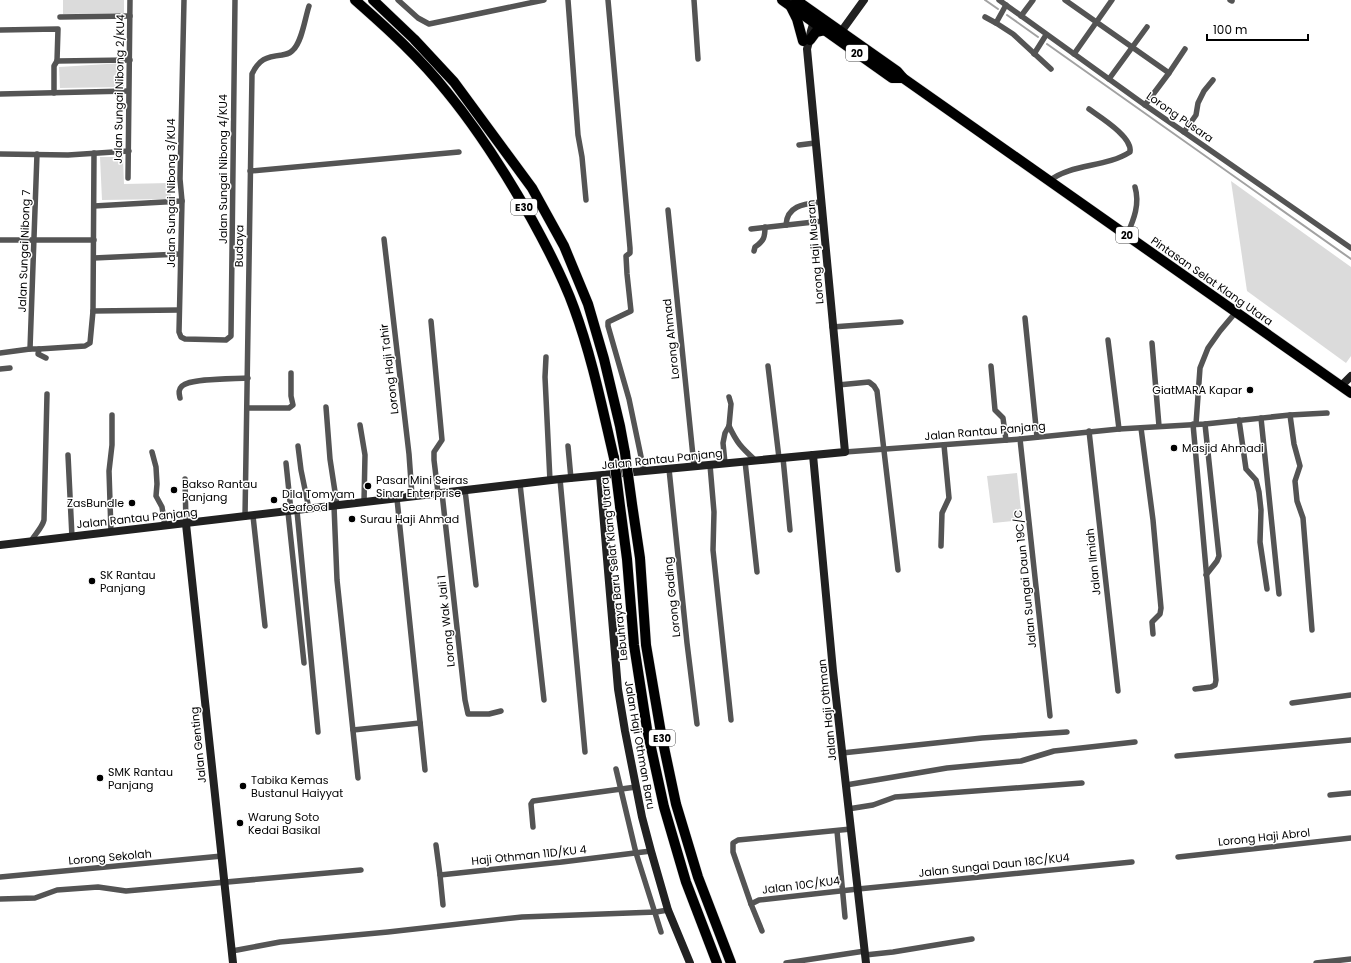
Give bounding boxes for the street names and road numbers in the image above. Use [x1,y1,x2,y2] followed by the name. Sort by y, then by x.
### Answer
[110,14,128,164] street label: Jalan Sungai Nibong 2/KU4
[846,45,868,61] road number: 20
[1143,88,1217,146] street label: Lorong Pusara
[215,94,231,244] street label: Jalan Sungai Nibong 4/KU4
[163,118,179,268] street label: Jalan Sungai Nibong 3/KU4
[14,189,34,313] street label: Jalan Sungai Nibong 7
[511,199,537,215] road number: E30
[802,199,828,305] street label: Lorong Haji Musran
[231,225,247,267] street label: Budaya
[1116,227,1138,243] road number: 20
[1148,233,1276,329] street label: Pintasan Selat Klang Utara
[659,298,683,380] street label: Lorong Ahmad
[376,323,402,415] street label: Lorong Haji Tahir
[924,418,1046,444] street label: Jalan Rantau Panjang
[601,445,723,473] street label: Jalan Rantau Panjang
[596,476,632,662] street label: Lebuhraya Baru Selat Klang Utara
[76,504,198,532] street label: Jalan Rantau Panjang
[1010,509,1040,649] street label: Jalan Sungai Daun 19C/C
[1082,528,1104,596] street label: Jalan Ilmiah
[660,556,684,638] street label: Lorong Gading
[433,574,459,668] street label: Lorong Wak Jali 1
[814,658,840,762] street label: Jalan Haji Othman
[621,679,659,811] street label: Jalan Haji Othman Baru
[186,706,210,784] street label: Jalan Genting
[649,730,675,746] road number: E30
[1217,824,1311,850] street label: Lorong Haji Abrol
[471,841,587,869] street label: Haji Othman 11D/KU 4
[68,845,152,869] street label: Lorong Sekolah
[918,849,1070,881] street label: Jalan Sungai Daun 18C/KU4
[761,872,841,898] street label: Jalan 10C/KU4

